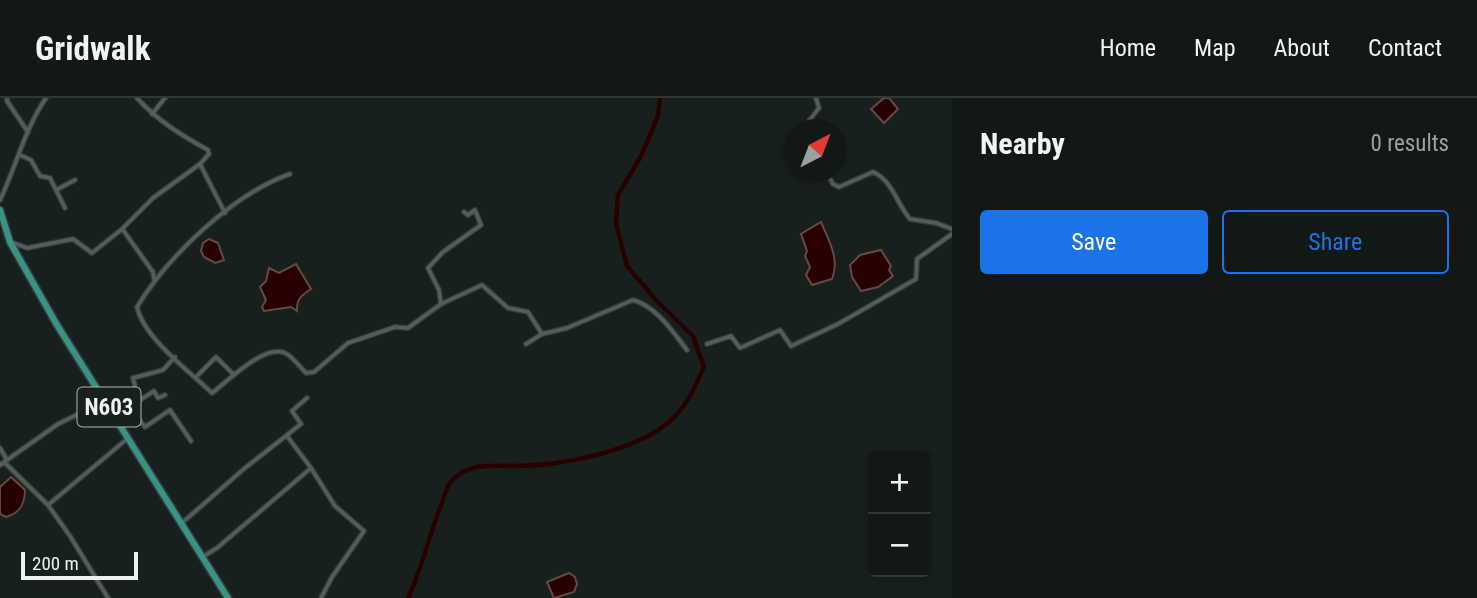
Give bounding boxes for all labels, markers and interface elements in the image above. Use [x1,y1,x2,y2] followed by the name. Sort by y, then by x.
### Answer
[35,29,150,68] text: Gridwalk
[1100,34,1156,62] text: Home
[1194,34,1236,62] text: Map
[1274,34,1330,62] text: About
[1368,34,1442,62] text: Contact
[784,119,847,182] north arrow
[980,126,1065,161] text: Nearby
[1371,130,1449,157] text: 0 results
[980,210,1208,274] button: Save
[1222,210,1449,274] button: Share
[78,388,140,426] road number: N603
[868,451,931,577] map controls
[868,451,931,514] button: +
[868,514,931,577] button: −
[21,549,138,581] scale bar
[32,552,79,575] text: 200 m

